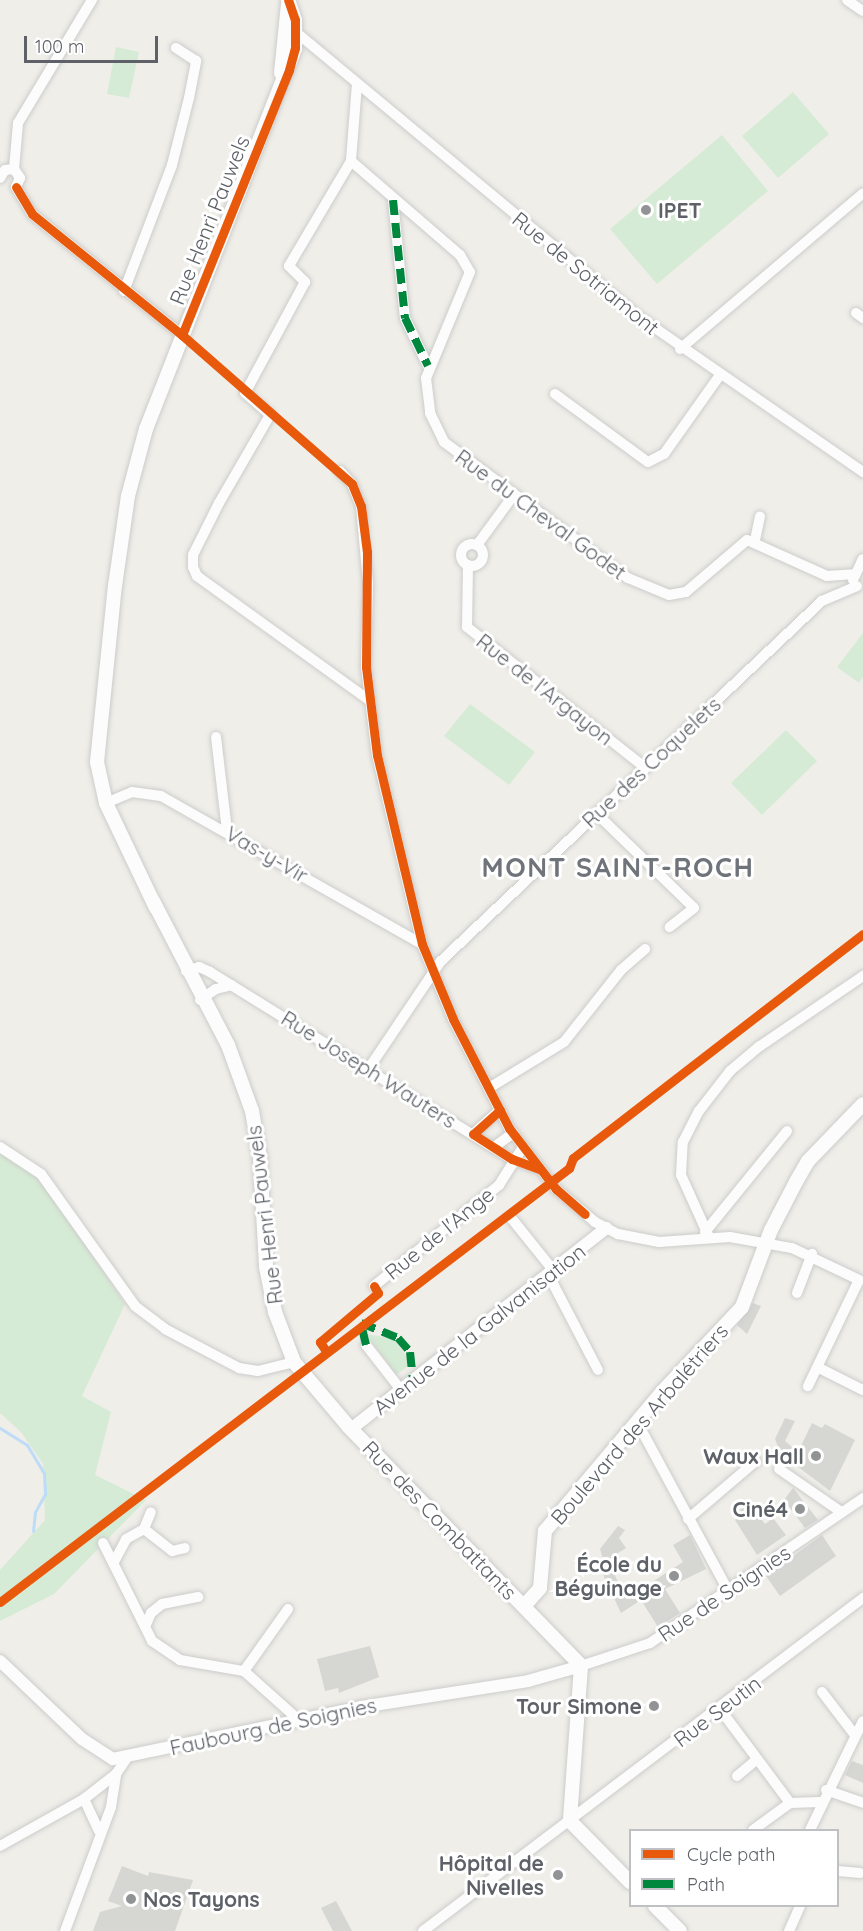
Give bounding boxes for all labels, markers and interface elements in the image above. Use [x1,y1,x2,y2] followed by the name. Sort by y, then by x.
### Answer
[27,24,160,62] scale bar
[35,35,84,58] text: 100 m
[164,132,254,308] street label: Rue Henri Pauwels
[658,197,702,223] place label: IPET
[639,203,653,217] marker: IPET
[507,206,665,340] street label: Rue de Sotriamont
[451,444,631,584] street label: Rue du Cheval Godet
[472,628,618,750] street label: Rue de l'Argayon
[576,691,726,833] street label: Rue des Coquelets
[221,820,313,888] street label: Vas-y-Vir
[482,852,754,884] district label: MONT SAINT-ROCH
[277,1005,461,1133] street label: Rue Joseph Wauters
[241,1124,287,1306] street label: Rue Henri Pauwels
[379,1181,499,1285] street label: Rue de l'Ange
[368,1238,590,1420] street label: Avenue de la Galvanisation
[545,1318,733,1530] street label: Boulevard des Arbalétriers
[358,1435,522,1605] street label: Rue des Combattants
[703,1443,804,1469] place label: Waux Hall
[809,1449,823,1463] marker: Waux Hall
[733,1496,788,1522] place label: Ciné4
[793,1502,807,1516] marker: Ciné4
[653,1539,795,1647] street label: Rue de Soignies
[554,1551,662,1601] place label: École du Béguinage
[667,1569,681,1583] marker: École du Béguinage
[668,1670,766,1752] street label: Rue Seutin
[167,1692,379,1760] street label: Faubourg de Soignies
[516,1693,642,1719] place label: Tour Simone
[647,1699,661,1713] marker: Tour Simone
[629,1829,839,1907] legend
[687,1843,775,1866] text: Cycle path
[439,1850,544,1900] place label: Hôpital de Nivelles
[549,1866,567,1884] marker: Hôpital de Nivelles
[687,1873,725,1896] text: Path
[143,1886,260,1912] place label: Nos Tayons
[124,1892,138,1906] marker: Nos Tayons

